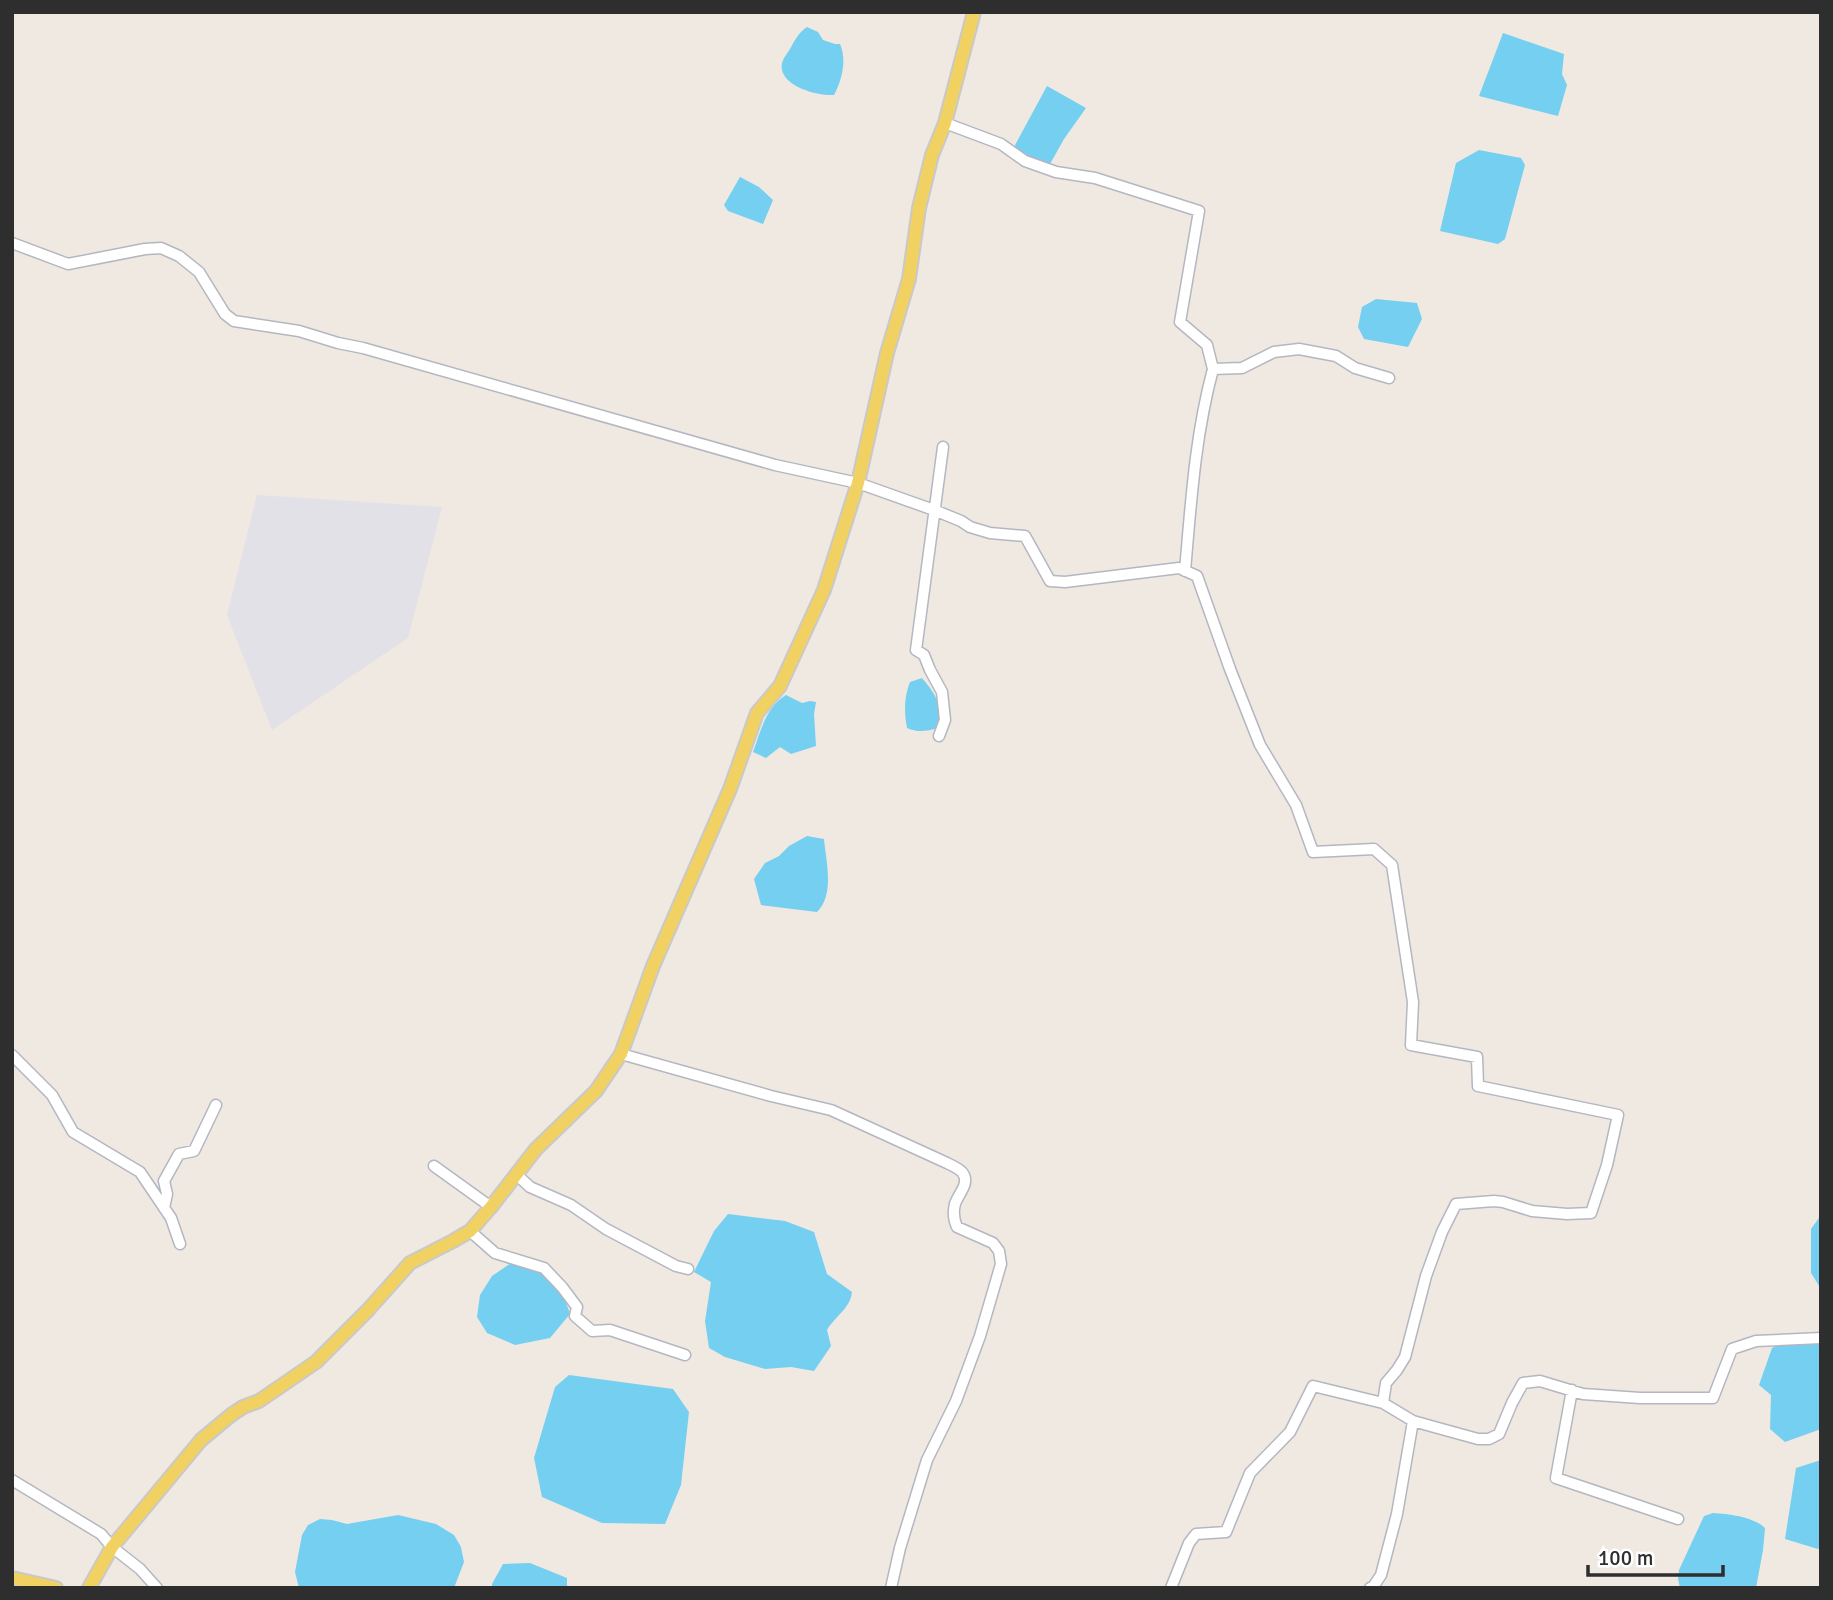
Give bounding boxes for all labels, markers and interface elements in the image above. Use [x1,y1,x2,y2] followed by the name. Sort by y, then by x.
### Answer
[1588,1534,1723,1578] scale bar
[1598,1545,1653,1571] text: 100 m

